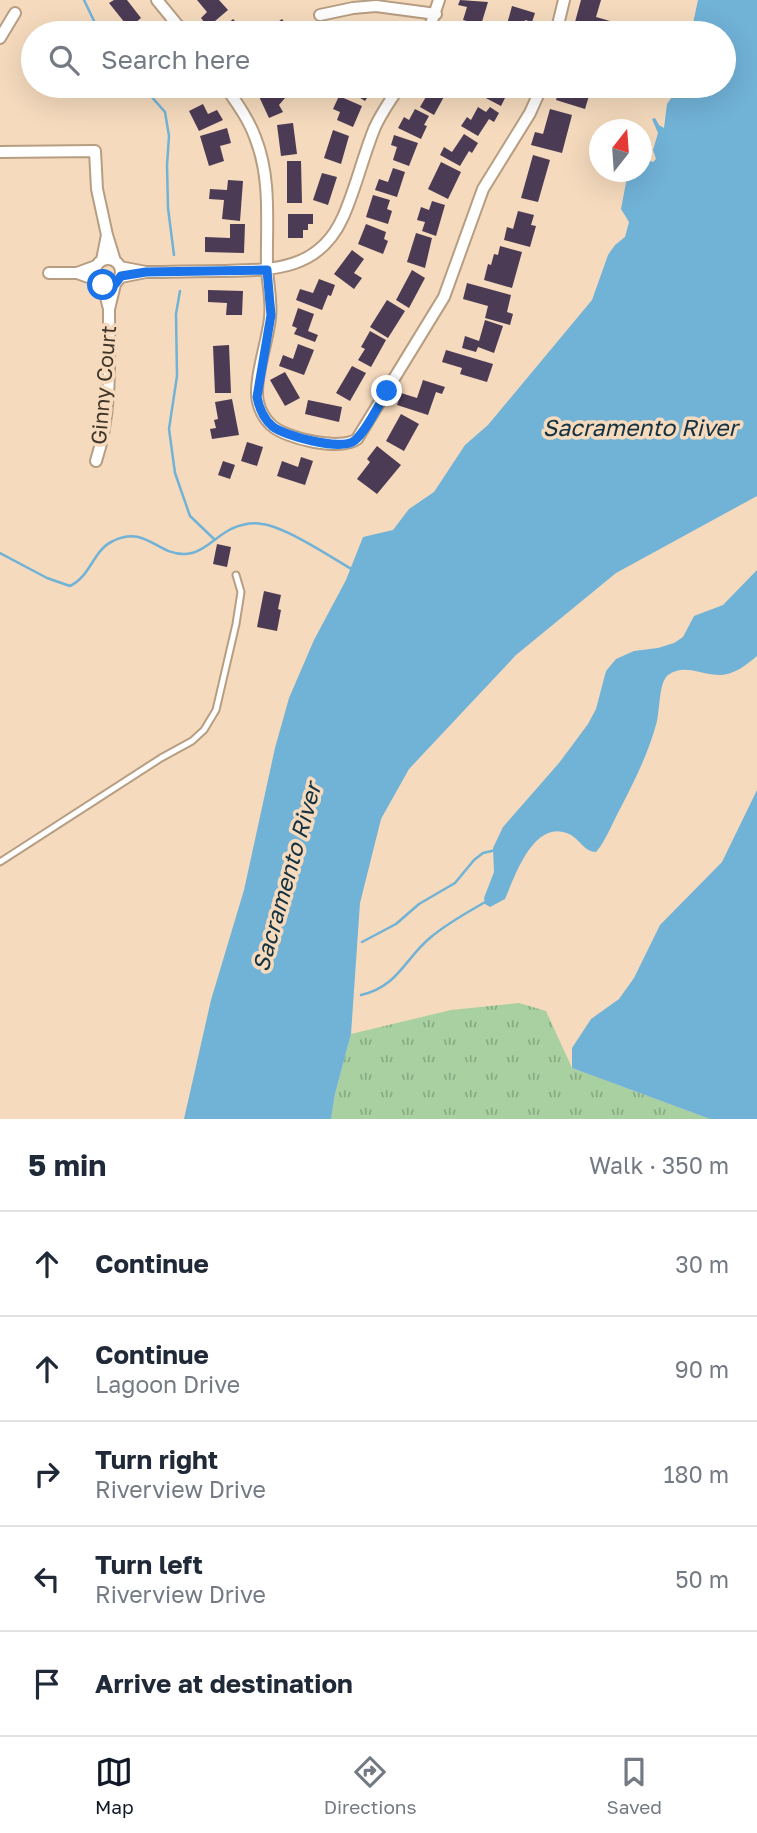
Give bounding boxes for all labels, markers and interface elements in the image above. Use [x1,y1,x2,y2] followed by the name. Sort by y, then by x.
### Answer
[21,21,736,98] search box
[45,41,83,79] icon: search
[101,44,250,75] text: Search here
[589,119,652,182] north arrow
[87,269,118,300] route start
[85,324,121,446] street label: Ginny Court
[371,375,402,406] route end
[543,413,740,441] water label: Sacramento River
[246,777,327,975] water label: Sacramento River
[28,1147,106,1183] text: 5 min
[589,1151,729,1179] text: Walk · 350 m
[28,1245,66,1283] icon: ahead
[95,1248,209,1279] text: Continue
[675,1250,729,1278] text: 30 m
[95,1339,209,1370] text: Continue
[28,1350,66,1388] icon: ahead
[675,1355,729,1383] text: 90 m
[95,1370,240,1398] text: Lagoon Drive
[95,1444,218,1475] text: Turn right
[28,1455,66,1493] icon: right
[663,1460,729,1488] text: 180 m
[95,1475,266,1503] text: Riverview Drive
[95,1549,203,1580] text: Turn left
[28,1560,66,1598] icon: left
[675,1565,729,1593] text: 50 m
[95,1580,266,1608] text: Riverview Drive
[28,1665,66,1703] icon: arrive
[95,1668,353,1699] text: Arrive at destination
[95,1753,134,1818] tab: Map
[324,1753,417,1818] tab: Directions
[607,1753,662,1818] tab: Saved

